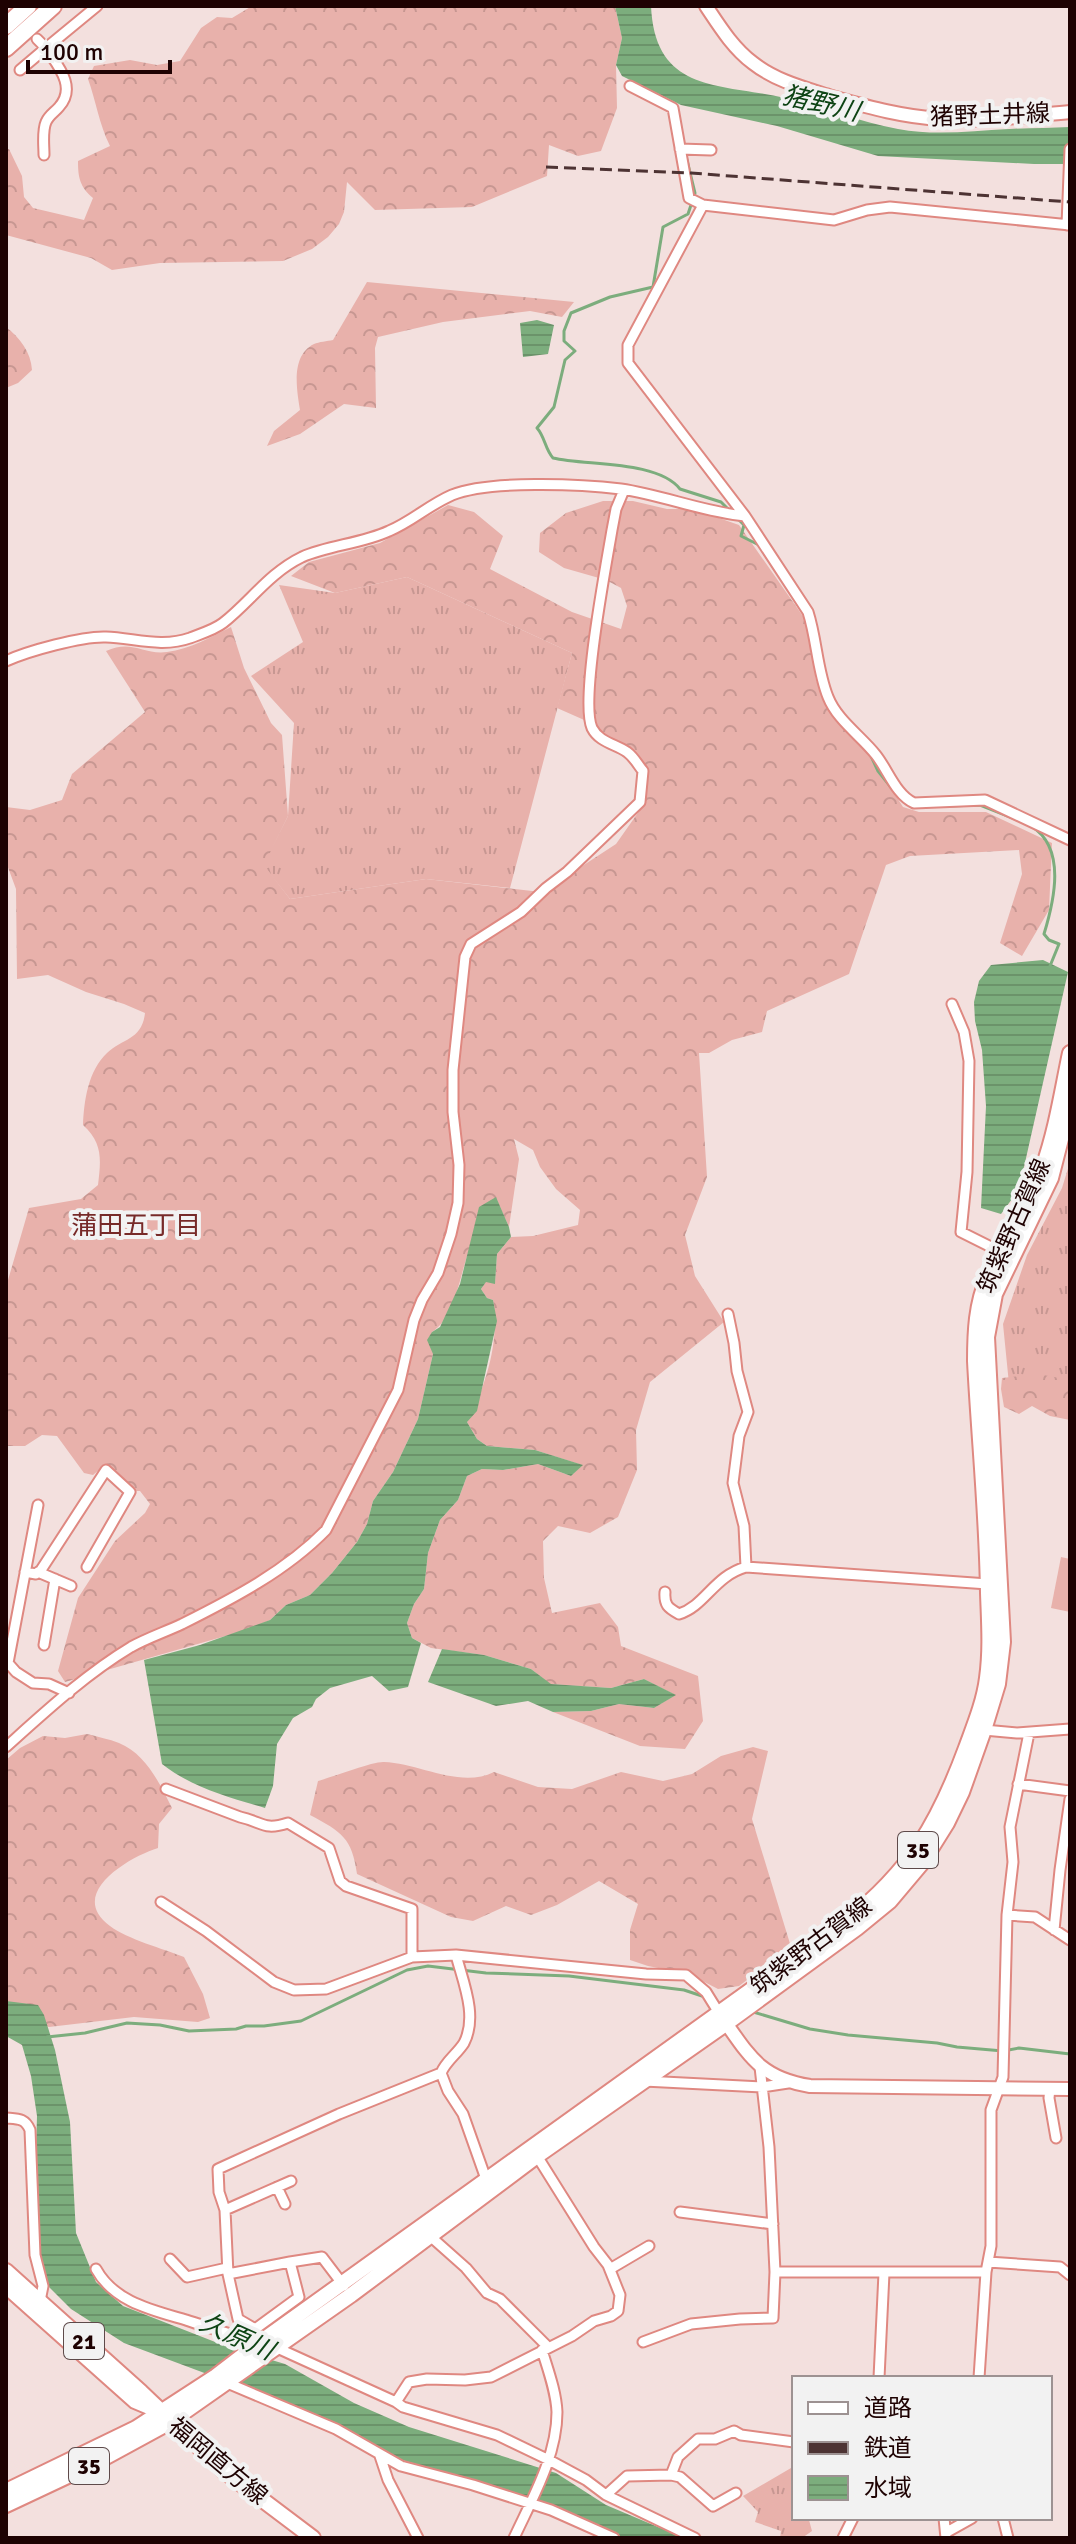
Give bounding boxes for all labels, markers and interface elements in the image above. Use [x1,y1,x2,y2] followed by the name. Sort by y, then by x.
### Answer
[28,24,170,74] scale bar
[40,37,103,67] text: 100 m
[779,80,865,129] water label: 猪野川
[930,98,1050,132] street label: 猪野土井線
[971,1154,1057,1298] street label: 筑紫野古賀線
[71,1210,201,1242] district label: 蒲田五丁目
[898,1832,938,1868] road number: 35
[744,1891,878,2001] street label: 筑紫野古賀線
[194,2306,281,2369] water label: 久原川
[64,2323,104,2359] road number: 21
[792,2376,1052,2520] legend
[864,2393,912,2423] text: 道路
[162,2411,274,2511] street label: 福岡直方線
[864,2433,912,2463] text: 鉄道
[69,2448,109,2484] road number: 35
[864,2473,912,2503] text: 水域

